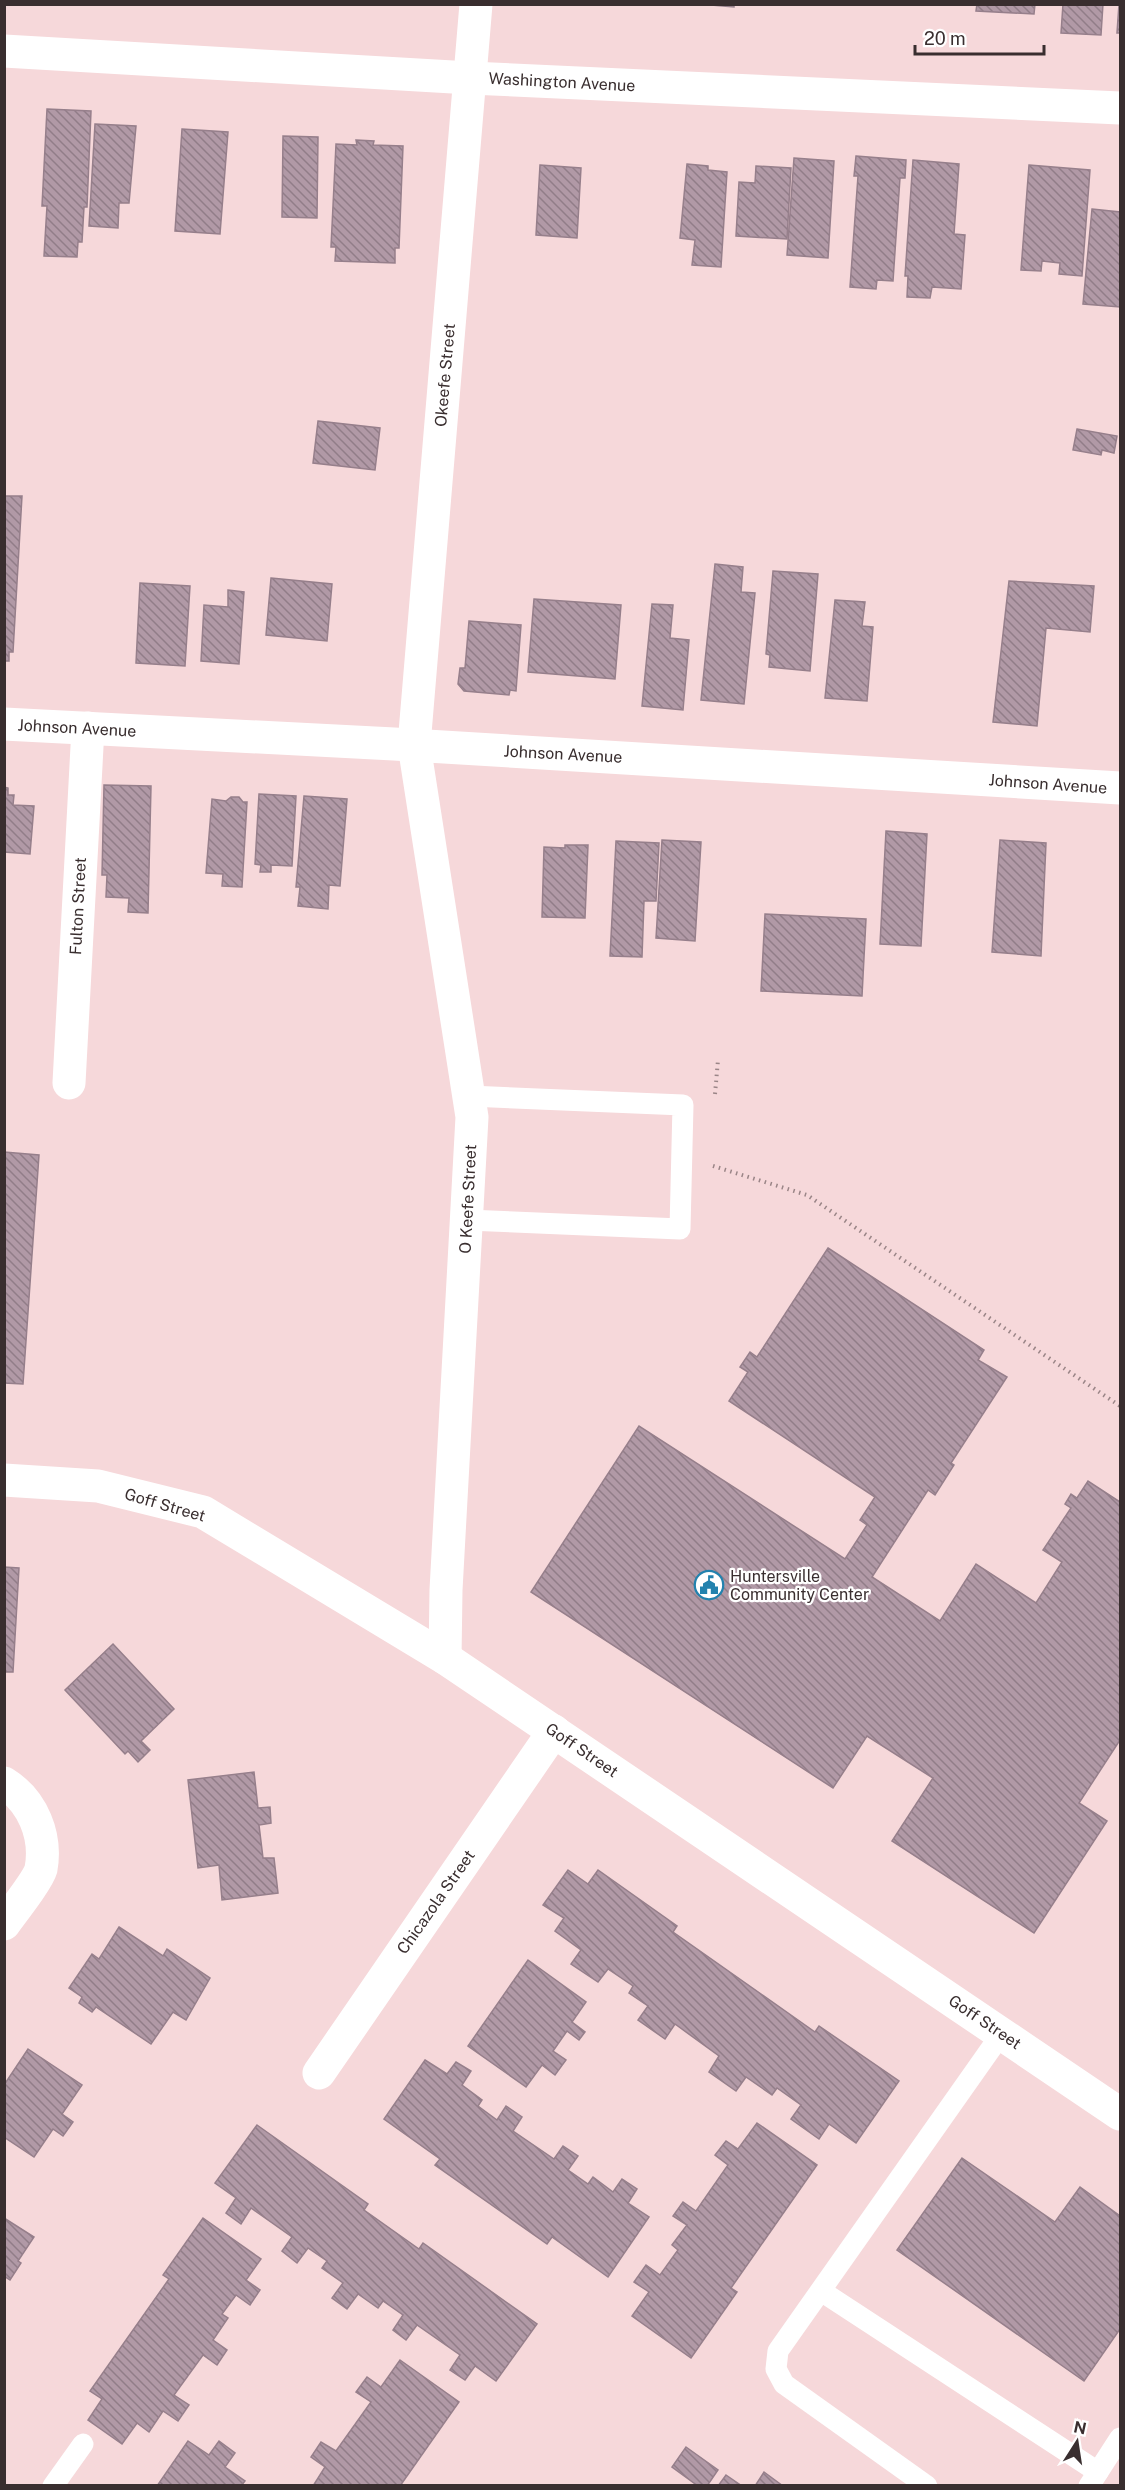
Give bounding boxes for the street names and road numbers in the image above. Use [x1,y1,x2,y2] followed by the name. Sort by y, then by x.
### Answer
[488,69,636,95] street label: Washington Avenue
[431,322,459,428] street label: Okeefe Street
[17,715,137,741] street label: Johnson Avenue
[503,741,623,767] street label: Johnson Avenue
[988,770,1108,798] street label: Johnson Avenue
[66,857,90,955] street label: Fulton Street
[456,1144,480,1254] street label: O Keefe Street
[122,1484,208,1526] street label: Goff Street
[542,1719,622,1781] street label: Goff Street
[393,1846,479,1958] street label: Chicazola Street
[945,1991,1025,2053] street label: Goff Street

